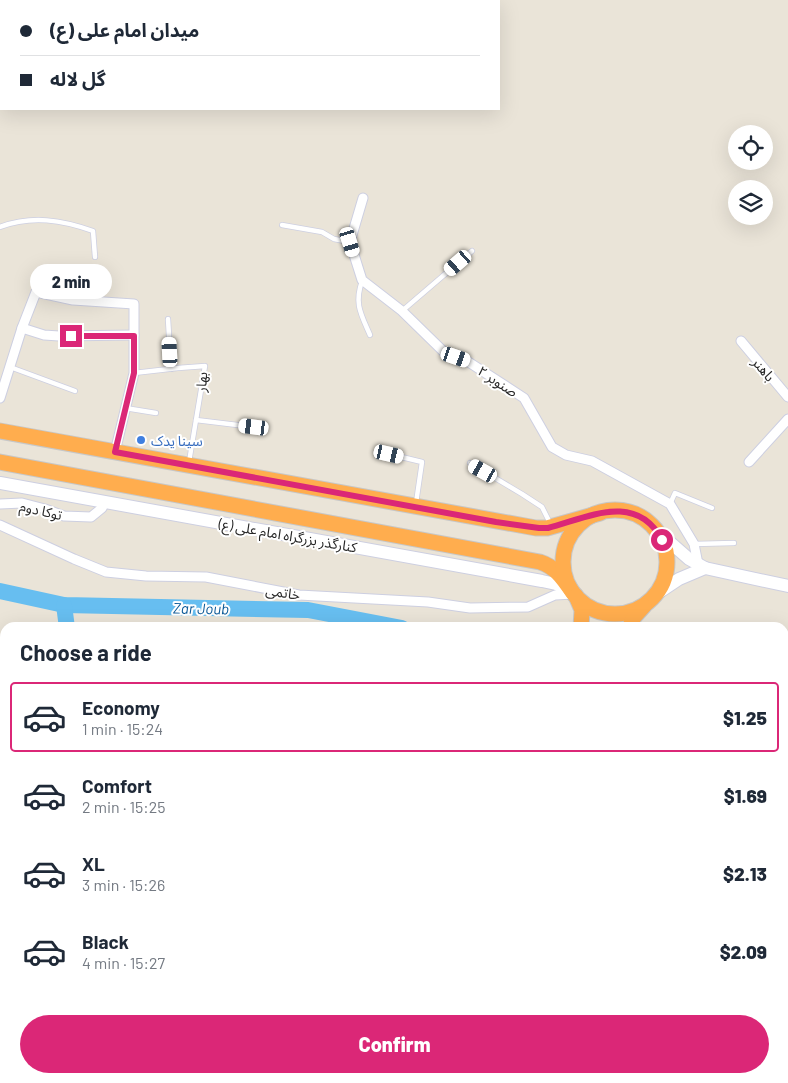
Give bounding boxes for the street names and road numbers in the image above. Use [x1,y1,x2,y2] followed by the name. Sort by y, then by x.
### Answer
[748,353,779,385] street label: باهنر
[474,362,521,401] street label: صنوبر ۲
[192,371,211,394] street label: بهار
[17,497,64,526] street label: توکا دوم
[216,514,359,559] street label: کنارگذر بزرگراه امام علی (ع)
[264,581,302,604] street label: خاتمی

